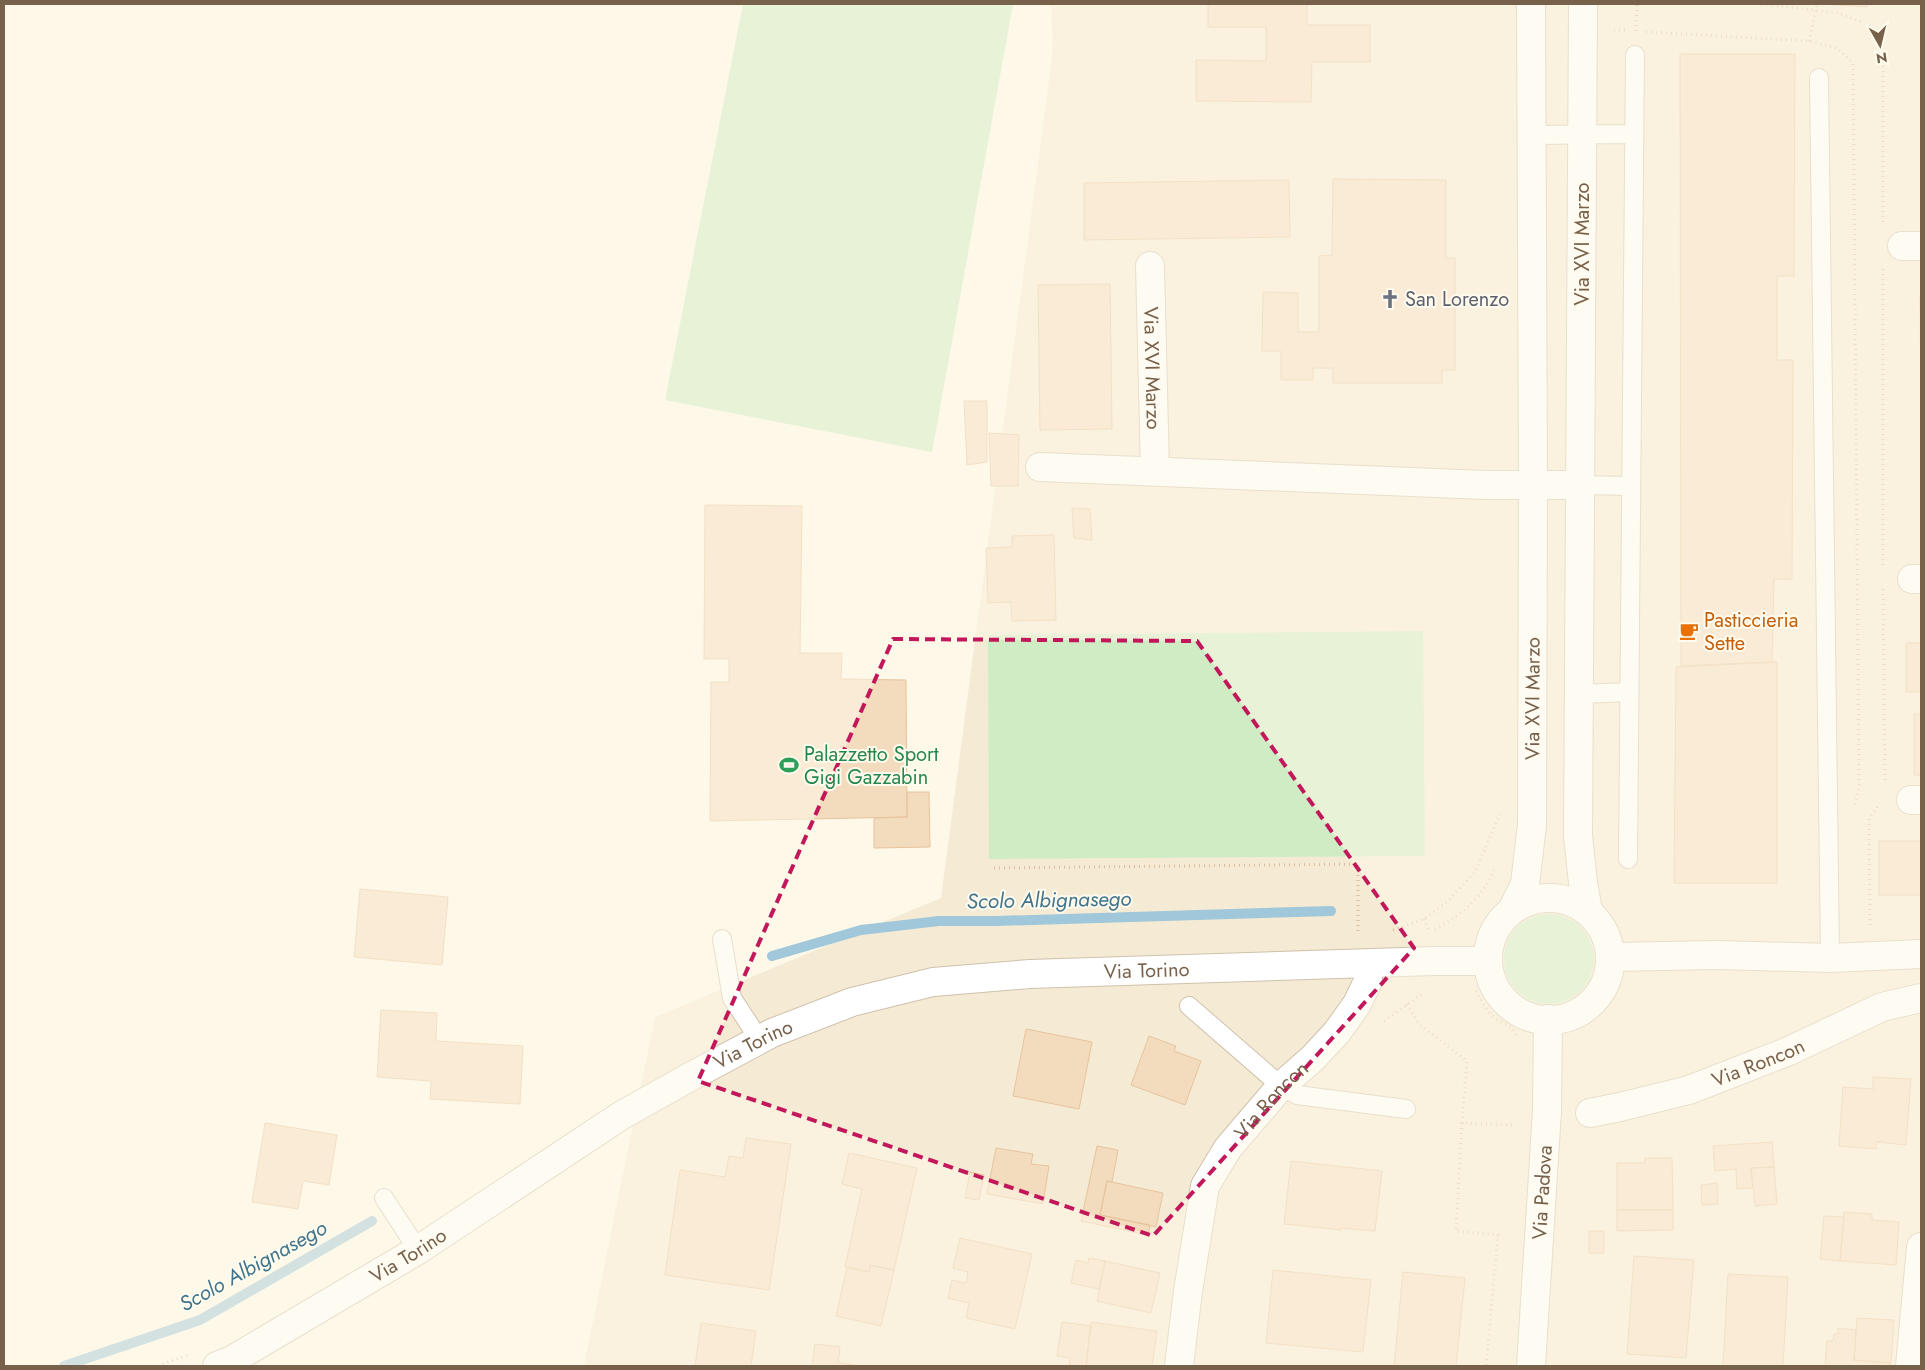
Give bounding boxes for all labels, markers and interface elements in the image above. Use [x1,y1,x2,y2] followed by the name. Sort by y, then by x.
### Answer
[1855,20,1905,70] north arrow
[1875,47,1889,69] text: N
[1568,182,1597,305] street label: Via XVI Marzo
[1405,285,1509,314] place label: San Lorenzo
[1379,288,1401,310] church icon: San Lorenzo
[1136,306,1168,430] street label: Via XVI Marzo
[1704,606,1798,658] place label: Pasticcieria Sette
[1678,620,1700,642] cafe icon: Pasticcieria Sette
[1518,637,1547,760] street label: Via XVI Marzo
[804,740,939,792] place label: Palazzetto Sport Gigi Gazzabin
[778,754,800,776] sports icon: Palazzetto Sport Gigi Gazzabin
[966,884,1132,916] water label: Scolo Albignasego
[1103,954,1190,986] street label: Via Torino
[708,1012,797,1076] street label: Via Torino
[1708,1031,1810,1094] street label: Via Roncon
[1227,1054,1315,1145] street label: Via Roncon
[1524,1144,1559,1240] street label: Via Padova
[174,1213,332,1319] water label: Scolo Albignasego
[364,1220,452,1290] street label: Via Torino

